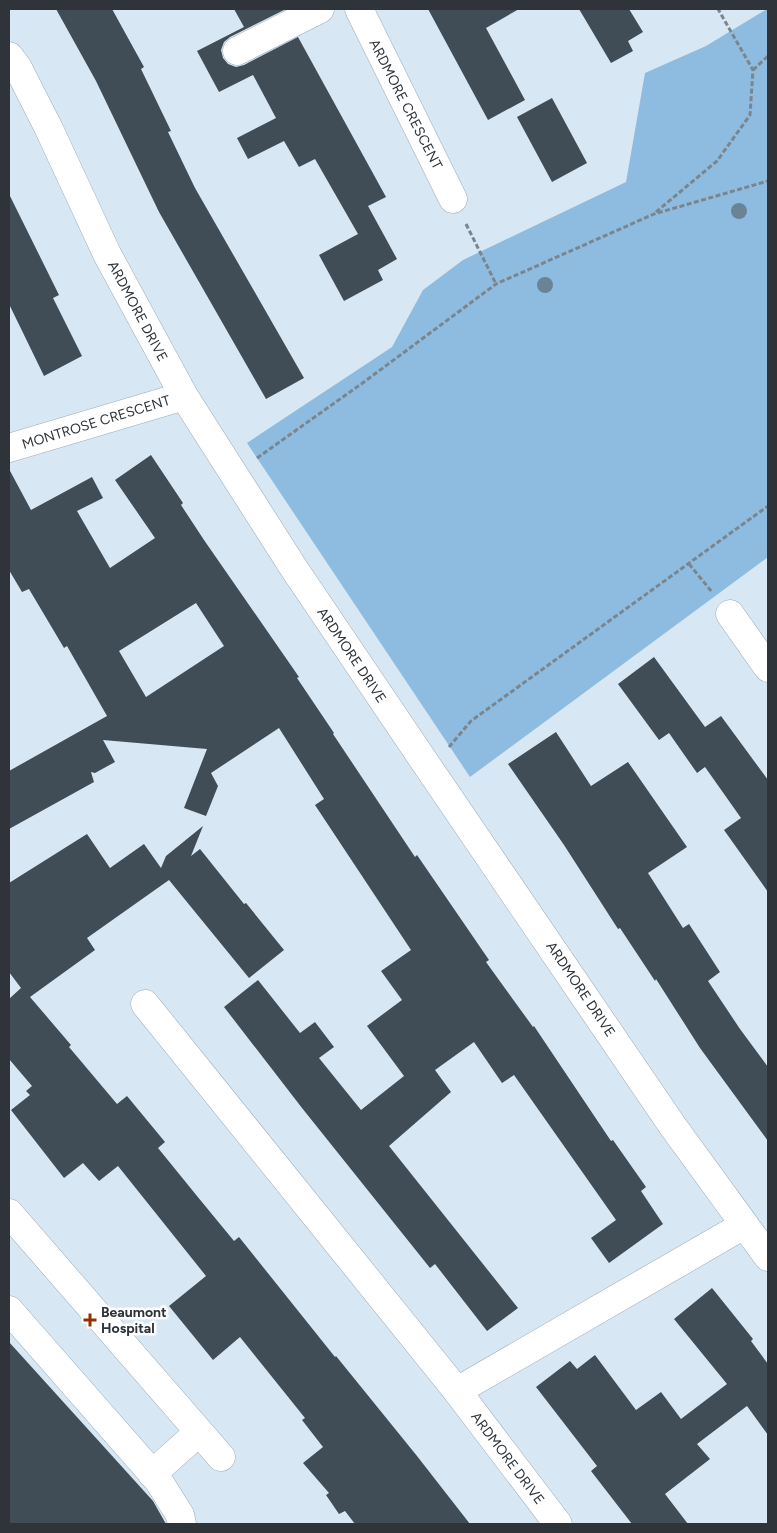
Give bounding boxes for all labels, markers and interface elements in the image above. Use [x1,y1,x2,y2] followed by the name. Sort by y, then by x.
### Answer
[365,36,446,172] street label: ARDMORE CRESCENT
[104,258,171,364] street label: ARDMORE DRIVE
[20,392,172,453] street label: MONTROSE CRESCENT
[313,604,390,706] street label: ARDMORE DRIVE
[542,938,619,1040] street label: ARDMORE DRIVE
[101,1304,167,1337] place label: Beaumont Hospital
[83,1313,97,1327] marker: Beaumont Hospital
[467,1409,548,1508] street label: ARDMORE DRIVE

